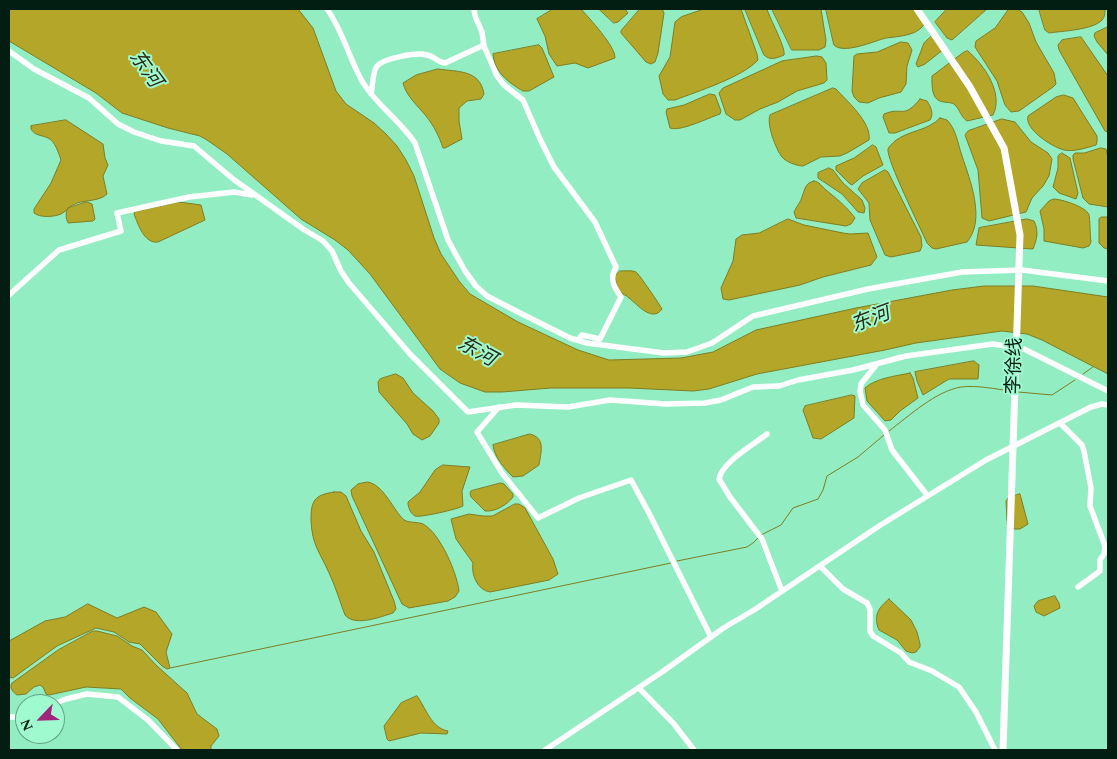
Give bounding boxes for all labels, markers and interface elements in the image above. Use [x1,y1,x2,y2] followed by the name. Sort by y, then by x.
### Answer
[123,47,165,93] water label: 东河
[848,303,894,339] water label: 东河
[453,333,499,373] water label: 东河
[1004,337,1028,395] street label: 李徐线
[15,694,65,744] north arrow
[15,715,39,734] text: N

